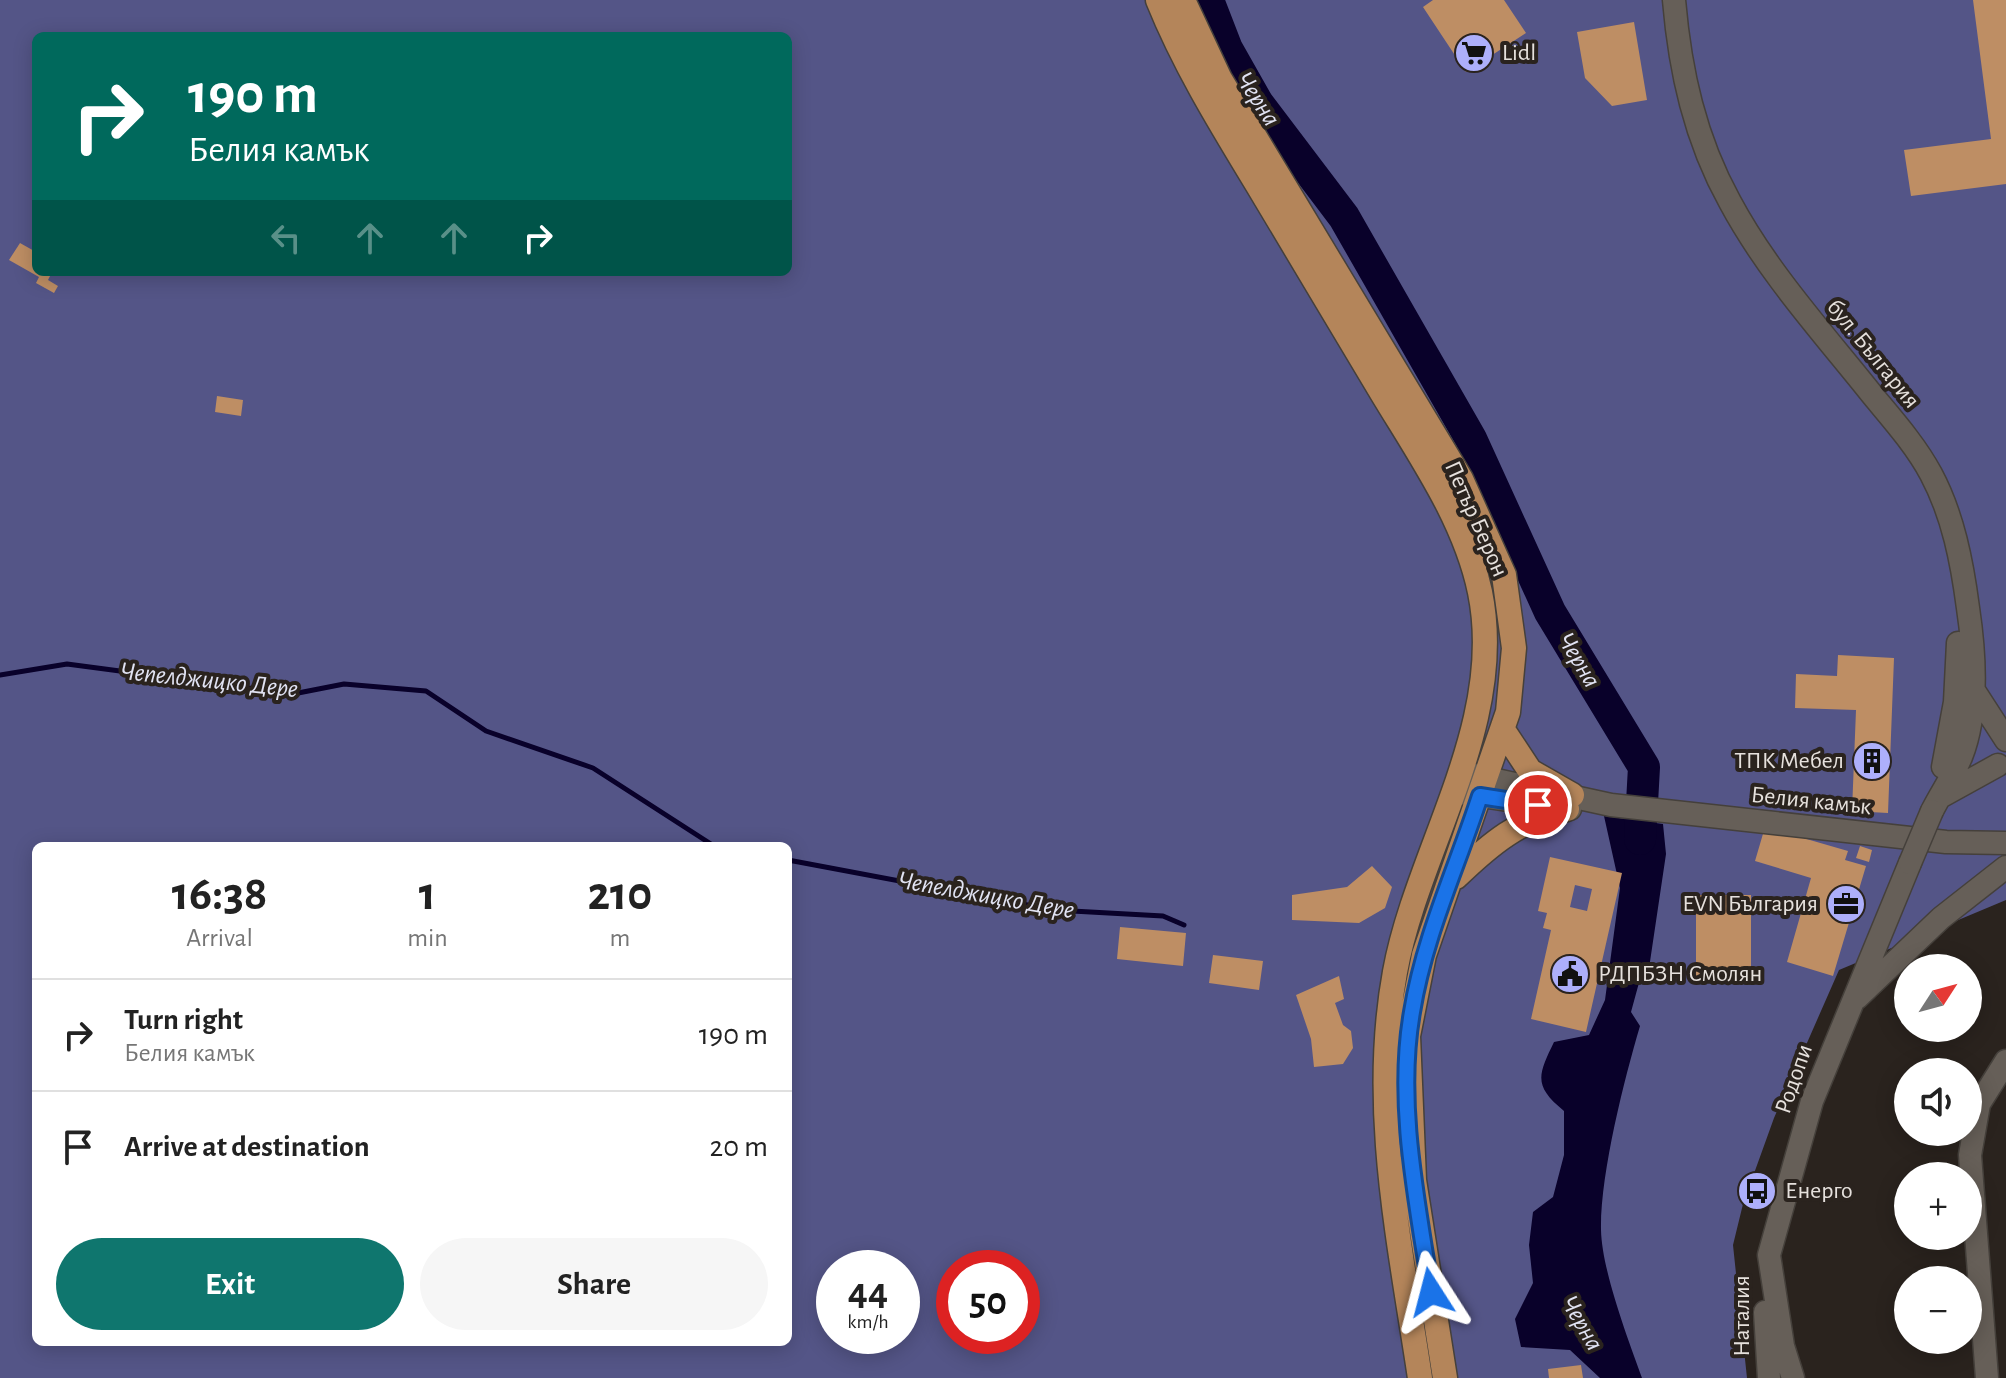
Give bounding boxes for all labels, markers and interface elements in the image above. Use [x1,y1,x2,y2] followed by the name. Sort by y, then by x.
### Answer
[1453,32,1495,74] supermarket icon: Lidl
[1502,41,1536,65] place label: Lidl
[56,64,160,168] icon: right
[188,67,318,123] text: 190 m
[1231,67,1285,131] water label: Черна
[188,132,369,168] text: Белия камък
[264,216,308,260] icon: left
[348,216,392,260] icon: ahead
[432,216,476,260] icon: ahead
[516,216,560,260] icon: right
[1822,295,1924,413] street label: бул. България
[1440,458,1512,580] street label: Петър Берон
[1553,628,1605,692] water label: Черна
[119,658,299,702] water label: Чепелджицко Дере
[1851,740,1893,782] building icon: ТПК Мебел
[1734,749,1844,773] place label: ТПК Мебел
[1504,771,1572,839] pin
[1516,783,1560,827] icon: arrive
[1750,783,1872,819] street label: Белия камък
[896,867,1076,923] water label: Чепелджицко Дере
[172,871,268,919] text: 16:38
[419,871,436,919] text: 1
[587,871,652,919] text: 210
[1825,883,1867,925] office icon: EVN България
[1682,892,1818,916] place label: EVN България
[186,925,253,951] text: Arrival
[407,925,448,951] text: min
[609,925,630,951] text: m
[1549,953,1591,995] public building icon: РДПБЗН Смолян
[1894,954,1982,1042] north arrow
[1894,954,1982,1354] map controls
[1598,962,1762,986] place label: РДПБЗН Смолян
[124,1005,243,1035] text: Turn right
[56,1013,100,1057] icon: right
[699,1020,768,1050] text: 190 m
[124,1040,255,1066] text: Белия камък
[1771,1041,1817,1117] street label: Родопи
[1894,1058,1982,1146] button: sound
[56,1125,100,1169] icon: arrive
[124,1132,370,1162] text: Arrive at destination
[710,1132,768,1162] text: 20 m
[1894,1162,1982,1250] button: +
[1736,1170,1778,1212] bus stop icon: Енерго
[1785,1179,1853,1203] place label: Енерго
[56,1238,404,1330] button: Exit
[420,1238,768,1330] button: Share
[936,1250,1040,1354] speed limit sign: 50
[1389,1250,1473,1334] position arrow
[1894,1266,1982,1354] button: −
[848,1272,888,1312] text: 44
[1730,1275,1754,1357] street label: Наталия
[1556,1291,1608,1355] water label: Черна
[847,1312,889,1332] text: km/h

